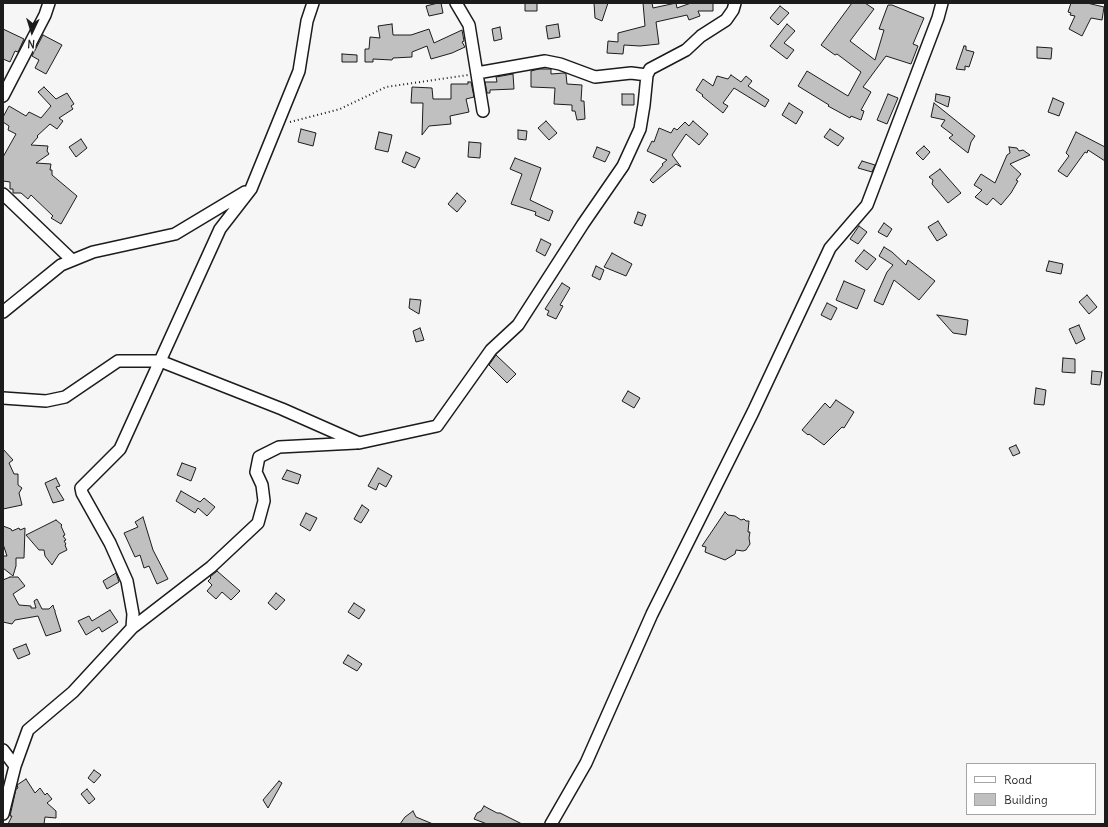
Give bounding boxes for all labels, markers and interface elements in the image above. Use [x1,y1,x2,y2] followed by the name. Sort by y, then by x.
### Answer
[12,12,52,52] north arrow
[27,37,35,51] text: N
[966,763,1096,815] legend
[1004,772,1032,787] text: Road
[1004,792,1048,807] text: Building

